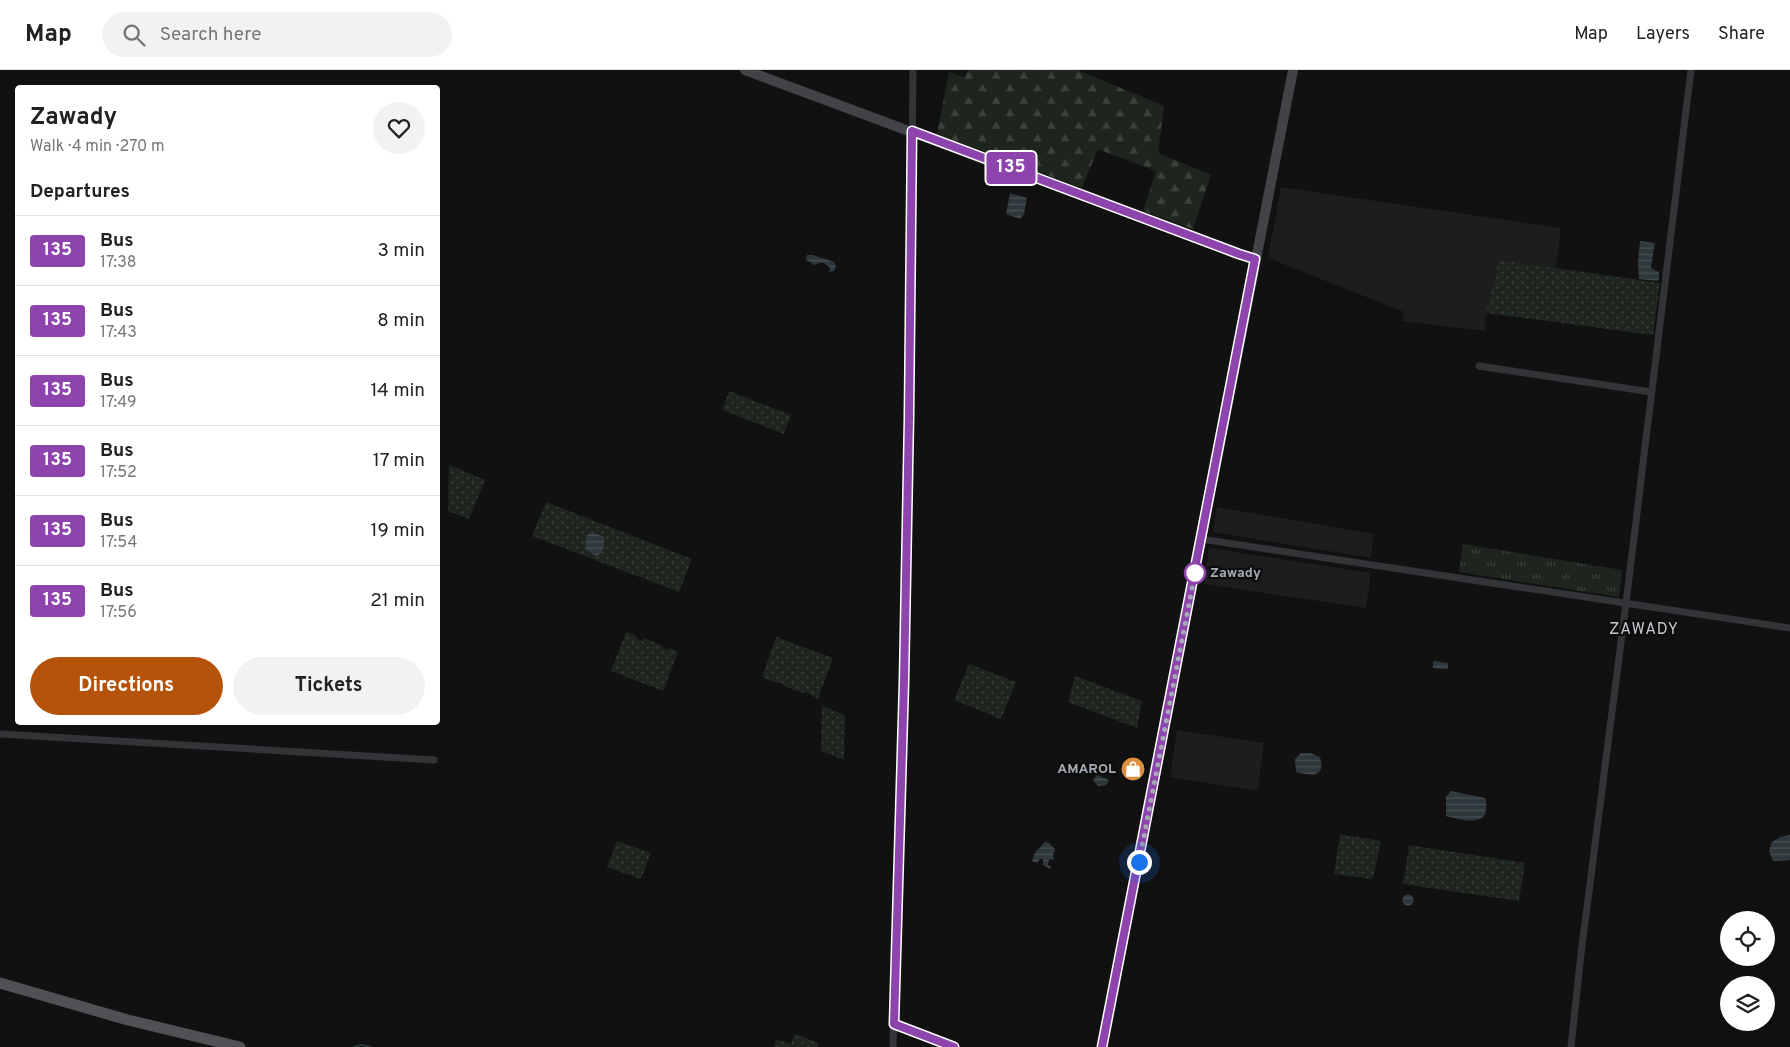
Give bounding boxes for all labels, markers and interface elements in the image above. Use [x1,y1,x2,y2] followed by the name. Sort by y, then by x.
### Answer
[102,12,452,57] search box
[25,20,72,50] text: Map
[120,21,148,49] icon: search
[160,23,261,47] text: Search here
[1574,23,1608,46] text: Map
[1636,23,1690,46] text: Layers
[1718,23,1765,46] text: Share
[373,102,425,154] button: heart
[30,103,117,133] text: Zawady
[30,137,165,157] text: Walk · 4 min · 270 m
[982,152,1040,184] line badge: 135
[997,156,1026,179] text: 135
[30,180,130,204] text: Departures
[100,229,134,253] text: Bus
[43,239,72,262] text: 135
[377,239,425,263] text: 3 min
[100,253,137,273] text: 17:38
[100,299,134,323] text: Bus
[43,309,72,332] text: 135
[377,309,425,333] text: 8 min
[100,323,137,343] text: 17:43
[100,369,134,393] text: Bus
[43,379,72,402] text: 135
[370,379,425,403] text: 14 min
[100,393,136,413] text: 17:49
[100,439,134,463] text: Bus
[43,449,72,472] text: 135
[373,449,425,473] text: 17 min
[100,463,137,483] text: 17:52
[100,509,134,533] text: Bus
[43,519,72,542] text: 135
[370,519,425,543] text: 19 min
[100,533,137,553] text: 17:54
[1184,562,1206,584] marker: Zawady
[1210,565,1261,582] place label: Zawady
[100,579,134,603] text: Bus
[43,589,72,612] text: 135
[370,589,425,613] text: 21 min
[100,603,137,623] text: 17:56
[1609,620,1679,640] district label: ZAWADY
[30,657,223,715] button: Directions
[233,657,425,715] button: Tickets
[1120,756,1146,782] shop icon: AMAROL
[1057,761,1116,778] place label: AMAROL
[1127,850,1152,875] your location
[1720,911,1775,1031] map controls
[1720,911,1775,966] button: locate
[1720,976,1775,1031] button: layers

